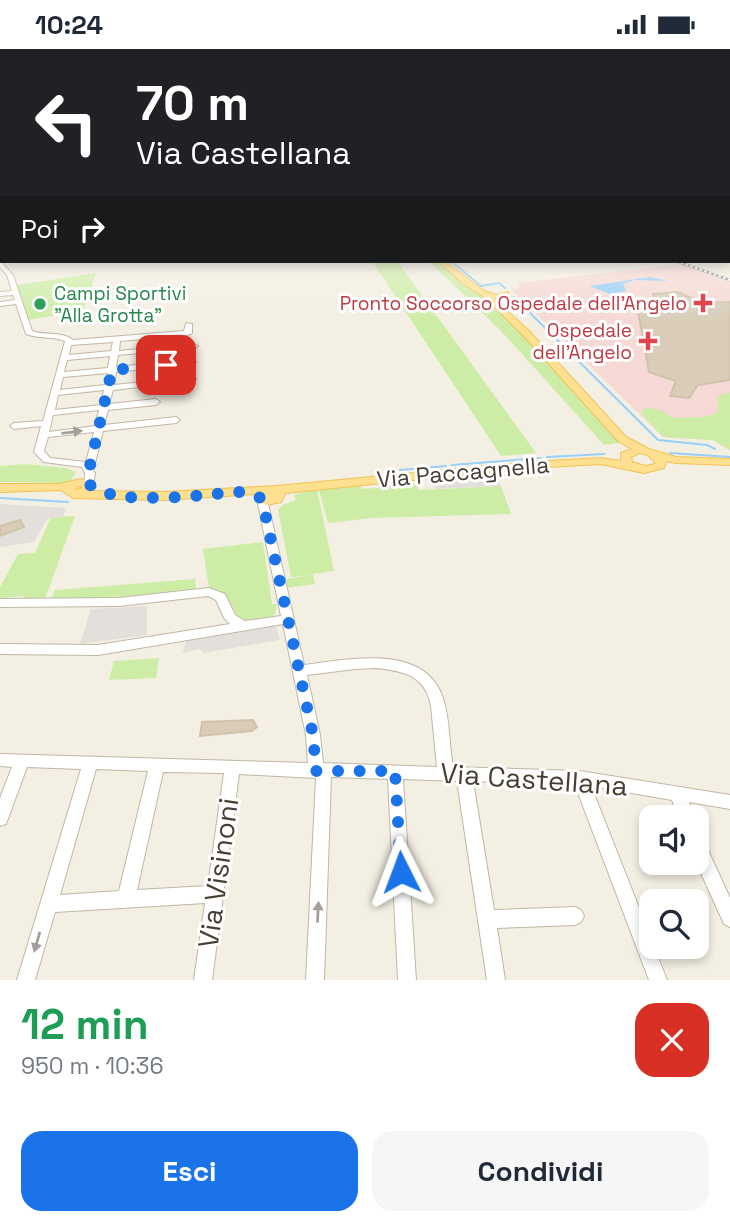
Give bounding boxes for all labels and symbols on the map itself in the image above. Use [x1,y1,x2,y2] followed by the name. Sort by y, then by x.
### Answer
[54,281,186,328] place label: Campi Sportivi "Alla Grotta"
[340,291,687,316] place label: Pronto Soccorso Ospedale dell'Angelo
[693,293,713,313] marker: Pronto Soccorso Ospedale dell'Angelo
[32,296,48,312] marker: Campi Sportivi "Alla Grotta"
[533,318,632,365] place label: Ospedale dell'Angelo
[638,331,658,351] marker: Ospedale dell'Angelo
[136,335,196,395] pin
[61,426,83,437] one-way arrow
[376,450,550,494] street label: Via Paccagnella
[439,754,629,804] street label: Via Castellana
[190,796,246,950] street label: Via Visinoni
[364,835,438,909] position arrow
[313,901,324,923] one-way arrow
[32,932,42,953] one-way arrow

